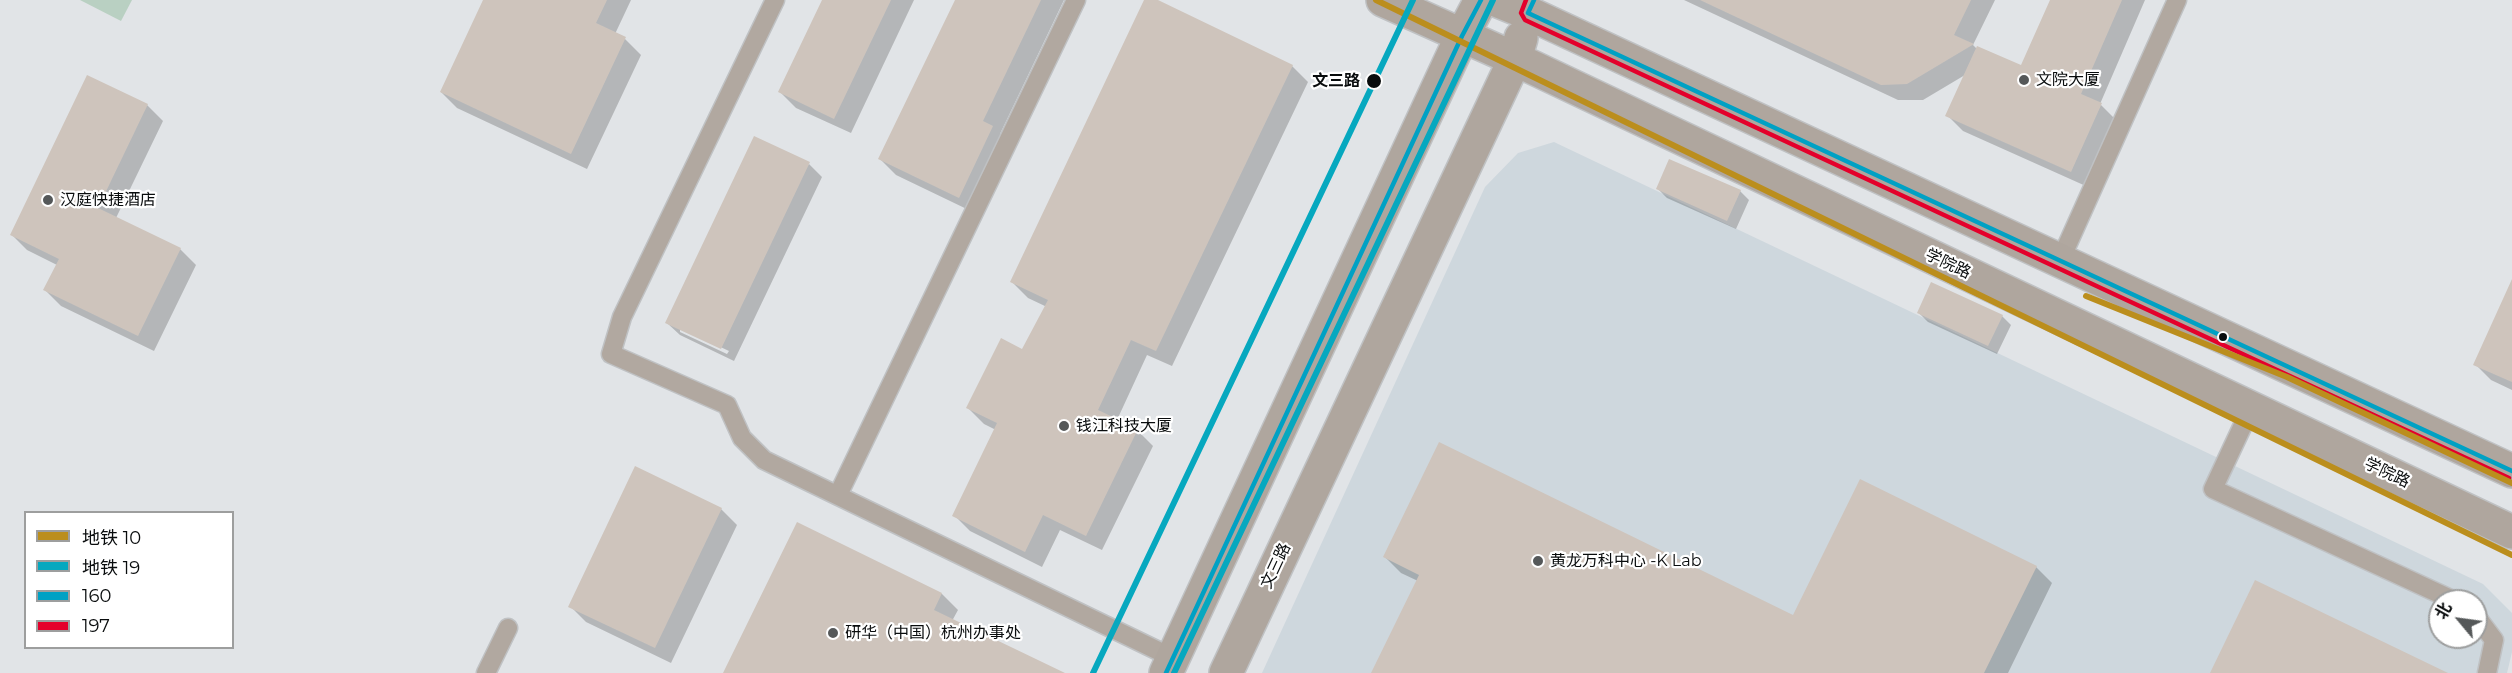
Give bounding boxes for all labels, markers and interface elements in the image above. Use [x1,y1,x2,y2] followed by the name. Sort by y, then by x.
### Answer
[2036,70,2100,90] place label: 文院大厦
[1312,71,1360,91] place label: 文三路
[1365,72,1383,90] marker: 文三路
[2017,73,2031,87] marker: 文院大厦
[60,190,156,210] place label: 汉庭快捷酒店
[41,193,55,207] marker: 汉庭快捷酒店
[1922,245,1974,283] street label: 学院路
[2217,331,2229,343] unlabelled marker
[1076,416,1172,436] place label: 钱江科技大厦
[1057,419,1071,433] marker: 钱江科技大厦
[2361,454,2413,492] street label: 学院路
[24,511,234,649] legend
[82,527,141,549] text: 地铁 10
[1257,540,1295,592] street label: 文三路
[1550,551,1702,571] place label: 黄龙万科中心 -K Lab
[1531,554,1545,568] marker: 黄龙万科中心 -K Lab
[82,557,140,579] text: 地铁 19
[82,585,111,607] text: 160
[2428,589,2488,649] north arrow
[2431,599,2456,623] text: 北
[82,615,110,637] text: 197
[845,623,1021,643] place label: 研华（中国）杭州办事处
[826,626,840,640] marker: 研华（中国）杭州办事处

